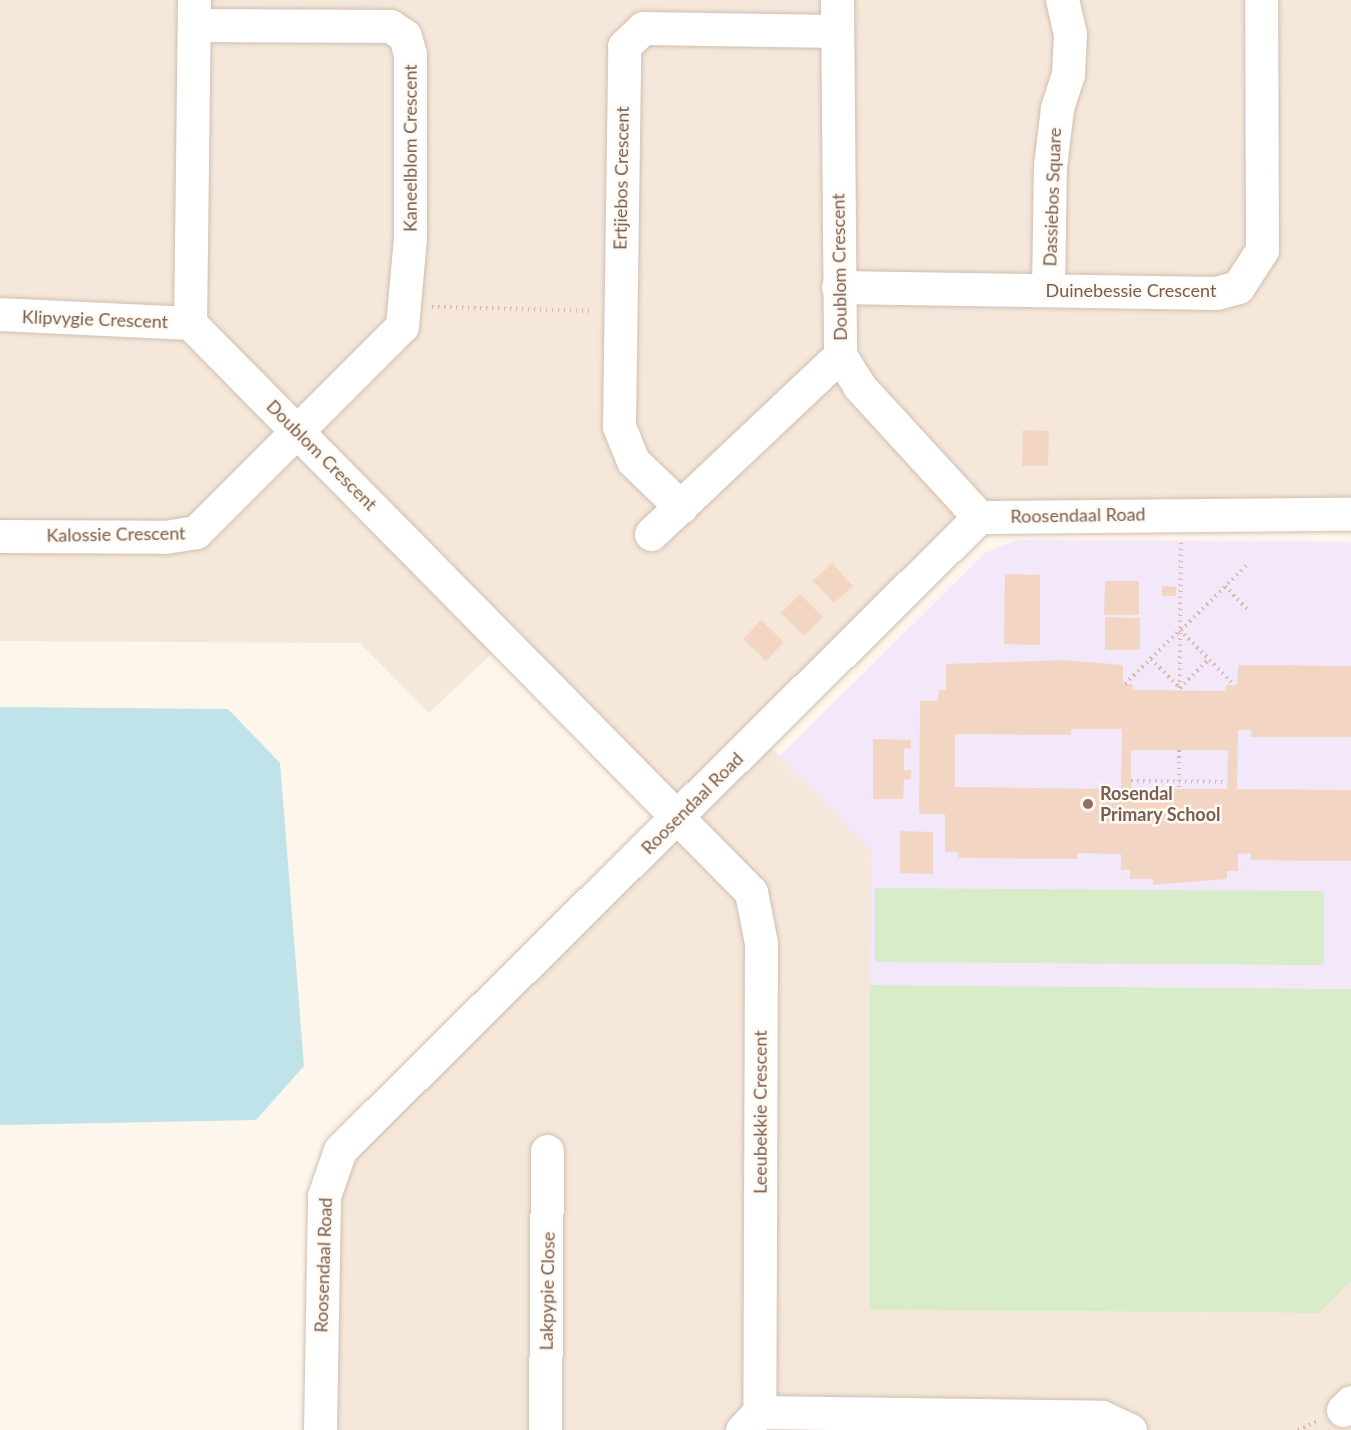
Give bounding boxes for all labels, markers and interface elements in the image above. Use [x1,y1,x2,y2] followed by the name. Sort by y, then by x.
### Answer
[399,64,421,232] street label: Kaneelblom Crescent
[609,106,633,250] street label: Ertjiebos Crescent
[1039,127,1065,267] street label: Dassiebos Square
[827,193,851,341] street label: Doublom Crescent
[1046,279,1216,301] street label: Duinebessie Crescent
[22,306,168,332] street label: Klipvygie Crescent
[262,395,382,515] street label: Doublom Crescent
[1010,503,1146,527] street label: Roosendaal Road
[46,522,186,546] street label: Kalossie Crescent
[637,748,747,858] street label: Roosendaal Road
[1100,783,1221,826] place label: Rosendal Primary School
[1081,797,1095,811] marker: Rosendal Primary School
[749,1030,771,1194] street label: Leeubekkie Crescent
[310,1197,336,1333] street label: Roosendaal Road
[535,1231,559,1351] street label: Lakpypie Close

